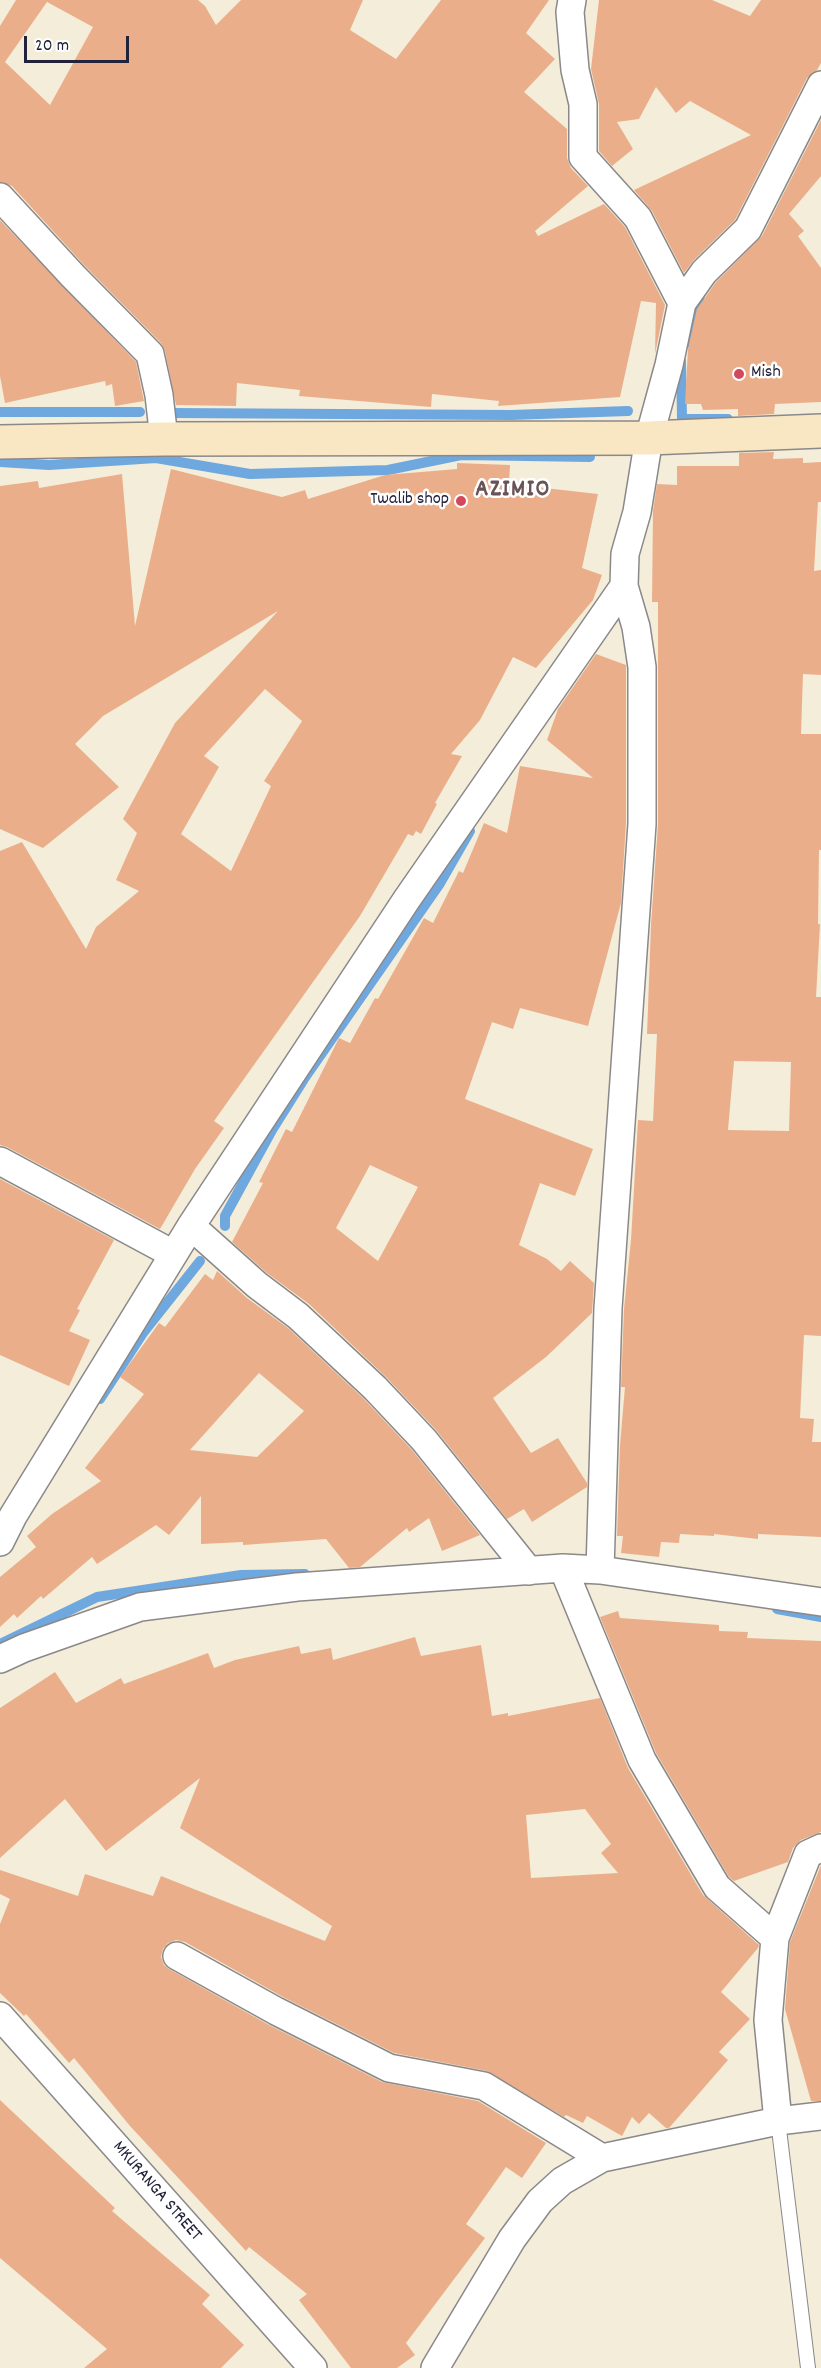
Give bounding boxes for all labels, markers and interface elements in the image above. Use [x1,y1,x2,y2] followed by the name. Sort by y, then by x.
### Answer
[27,24,132,62] scale bar
[35,34,69,59] text: 20 m
[751,363,781,385] place label: Mish
[732,367,746,381] marker: Mish
[475,478,551,506] district label: AZIMIO
[370,490,449,512] place label: Twalib shop
[454,494,468,508] marker: Twalib shop
[107,2138,205,2246] street label: MKURANGA STREET

